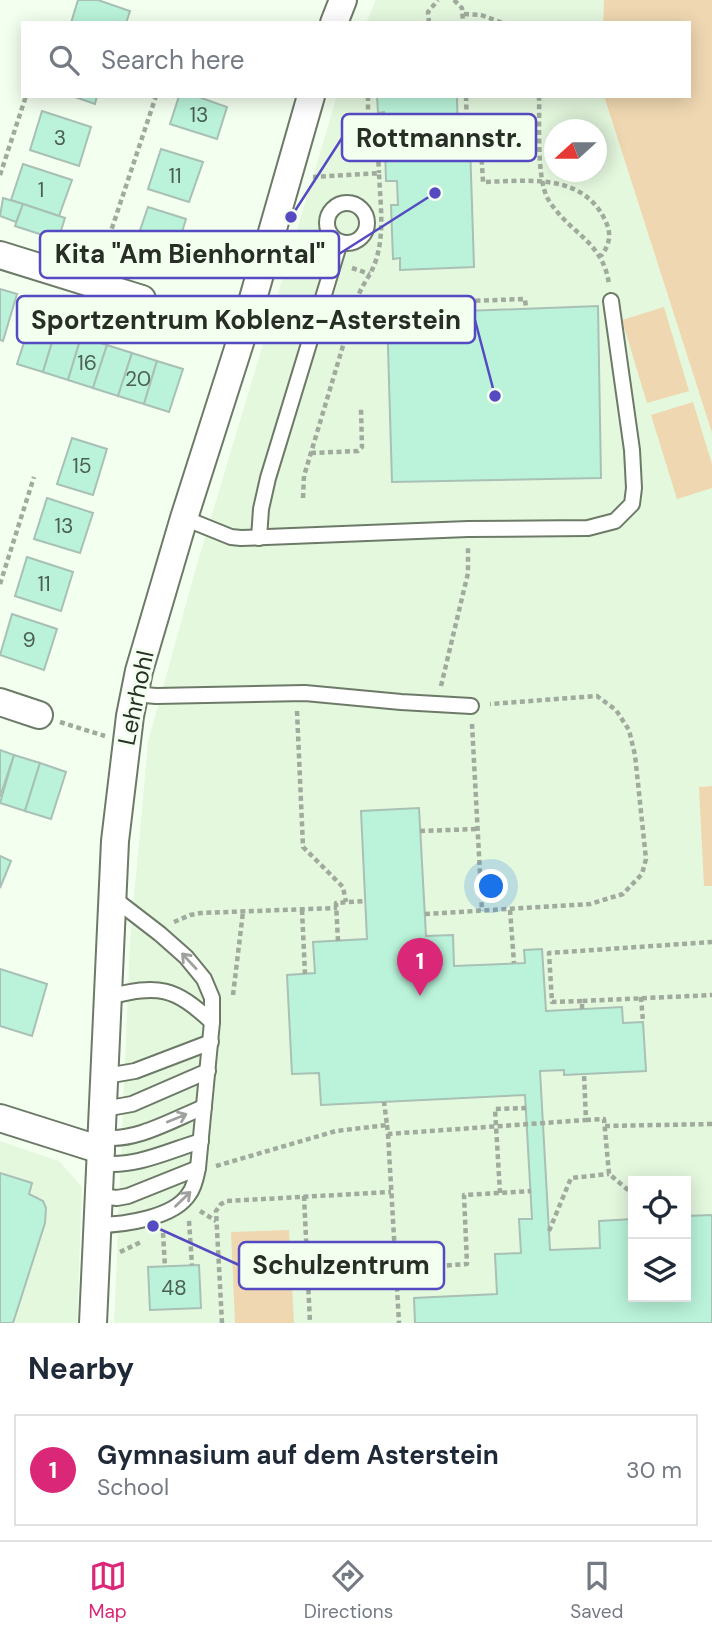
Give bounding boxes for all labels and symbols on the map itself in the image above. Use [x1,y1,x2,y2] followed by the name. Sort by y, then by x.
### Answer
[190,101,208,129] house number: 13
[342,114,536,161] callout: Rottmannstr.
[544,119,607,182] north arrow
[356,121,522,155] text: Rottmannstr.
[54,124,66,152] house number: 3
[168,162,182,190] house number: 11
[38,176,44,204] house number: 1
[40,231,339,278] callout: Kita "Am Bienhorntal"
[55,237,325,271] text: Kita "Am Bienhorntal"
[17,296,475,343] callout: Sportzentrum Koblenz-Asterstein
[31,303,461,337] text: Sportzentrum Koblenz-Asterstein
[77,349,97,377] house number: 16
[125,365,151,393] house number: 20
[72,452,92,480] house number: 15
[55,512,73,540] house number: 13
[37,570,51,598] house number: 11
[22,626,36,654] house number: 9
[110,648,161,748] street label: Lehrhohl
[474,869,508,903] your location
[397,938,443,996] pin: 1
[181,952,197,970] one-way arrow
[165,1110,187,1123] one-way arrow
[174,1190,191,1207] one-way arrow
[239,1242,444,1289] callout: Schulzentrum
[252,1248,430,1282] text: Schulzentrum
[161,1274,187,1302] house number: 48

